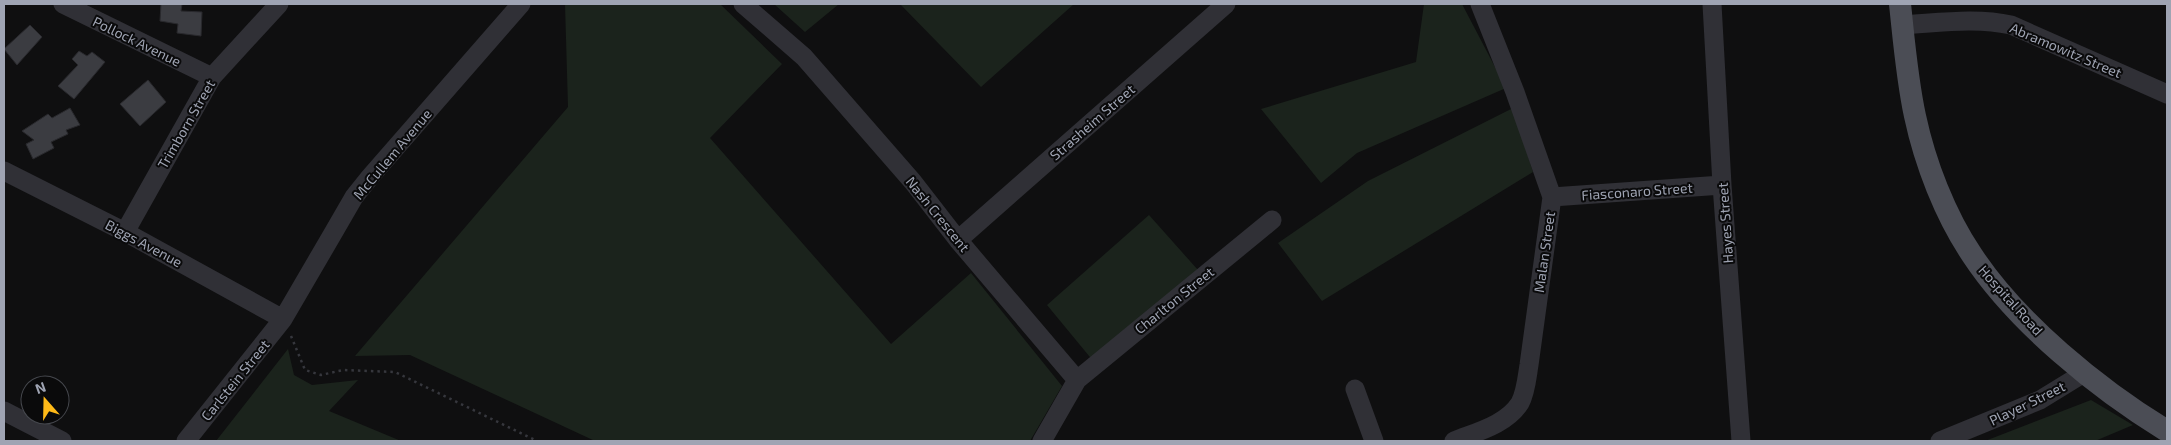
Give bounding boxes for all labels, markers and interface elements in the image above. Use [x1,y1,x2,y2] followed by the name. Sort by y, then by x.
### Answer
[90,12,184,70] street label: Pollock Avenue
[2008,19,2124,81] street label: Abramowitz Street
[154,76,218,172] street label: Trimborn Street
[1046,81,1138,163] street label: Strasheim Street
[349,105,435,203] street label: McCullem Avenue
[903,173,973,255] street label: Nash Crescent
[1581,179,1693,203] street label: Fiasconaro Street
[1714,182,1736,264] street label: Hayes Street
[1530,210,1558,294] street label: Malan Street
[103,216,185,270] street label: Biggs Avenue
[1975,262,2047,338] street label: Hospital Road
[1131,263,1217,337] street label: Charlton Street
[197,336,273,424] street label: Carlstein Street
[20,375,70,425] north arrow
[1986,377,2068,429] street label: Player Street
[33,378,48,397] text: N

